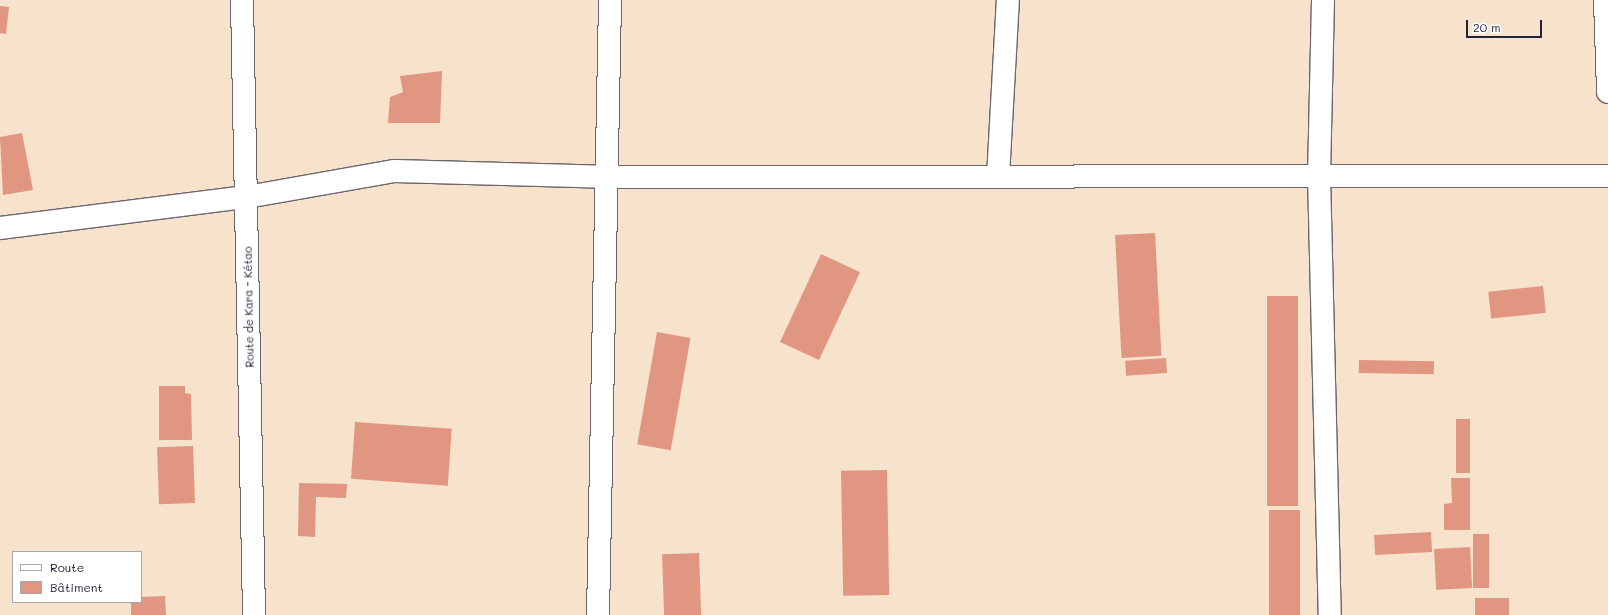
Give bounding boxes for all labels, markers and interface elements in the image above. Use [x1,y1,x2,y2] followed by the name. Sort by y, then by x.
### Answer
[1468,12,1544,38] scale bar
[1473,19,1501,35] text: 20 m
[241,246,257,368] street label: Route de Kara - Kétao
[12,551,142,603] legend
[50,559,84,575] text: Route
[50,579,103,595] text: Bâtiment

